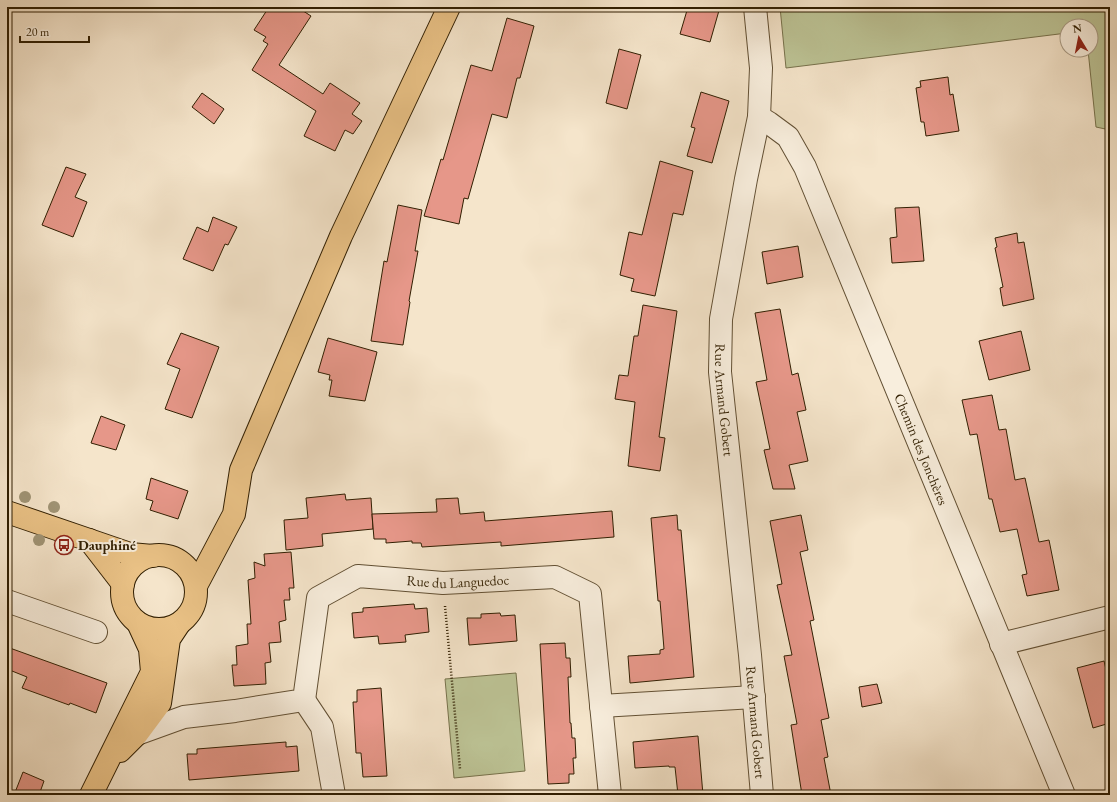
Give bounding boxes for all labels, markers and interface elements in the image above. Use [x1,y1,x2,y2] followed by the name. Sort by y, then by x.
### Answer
[20,18,89,44] scale bar
[1059,18,1099,58] north arrow
[1072,20,1083,36] text: N
[26,24,50,40] text: 20 m
[711,344,738,458] street label: Rue Armand Gobert
[890,391,953,508] street label: Chemin des Jonchères
[53,534,75,556] bus stop icon: Dauphiné
[78,536,136,554] place label: Dauphiné
[406,570,510,592] street label: Rue du Languedoc
[742,665,770,780] street label: Rue Armand Gobert

